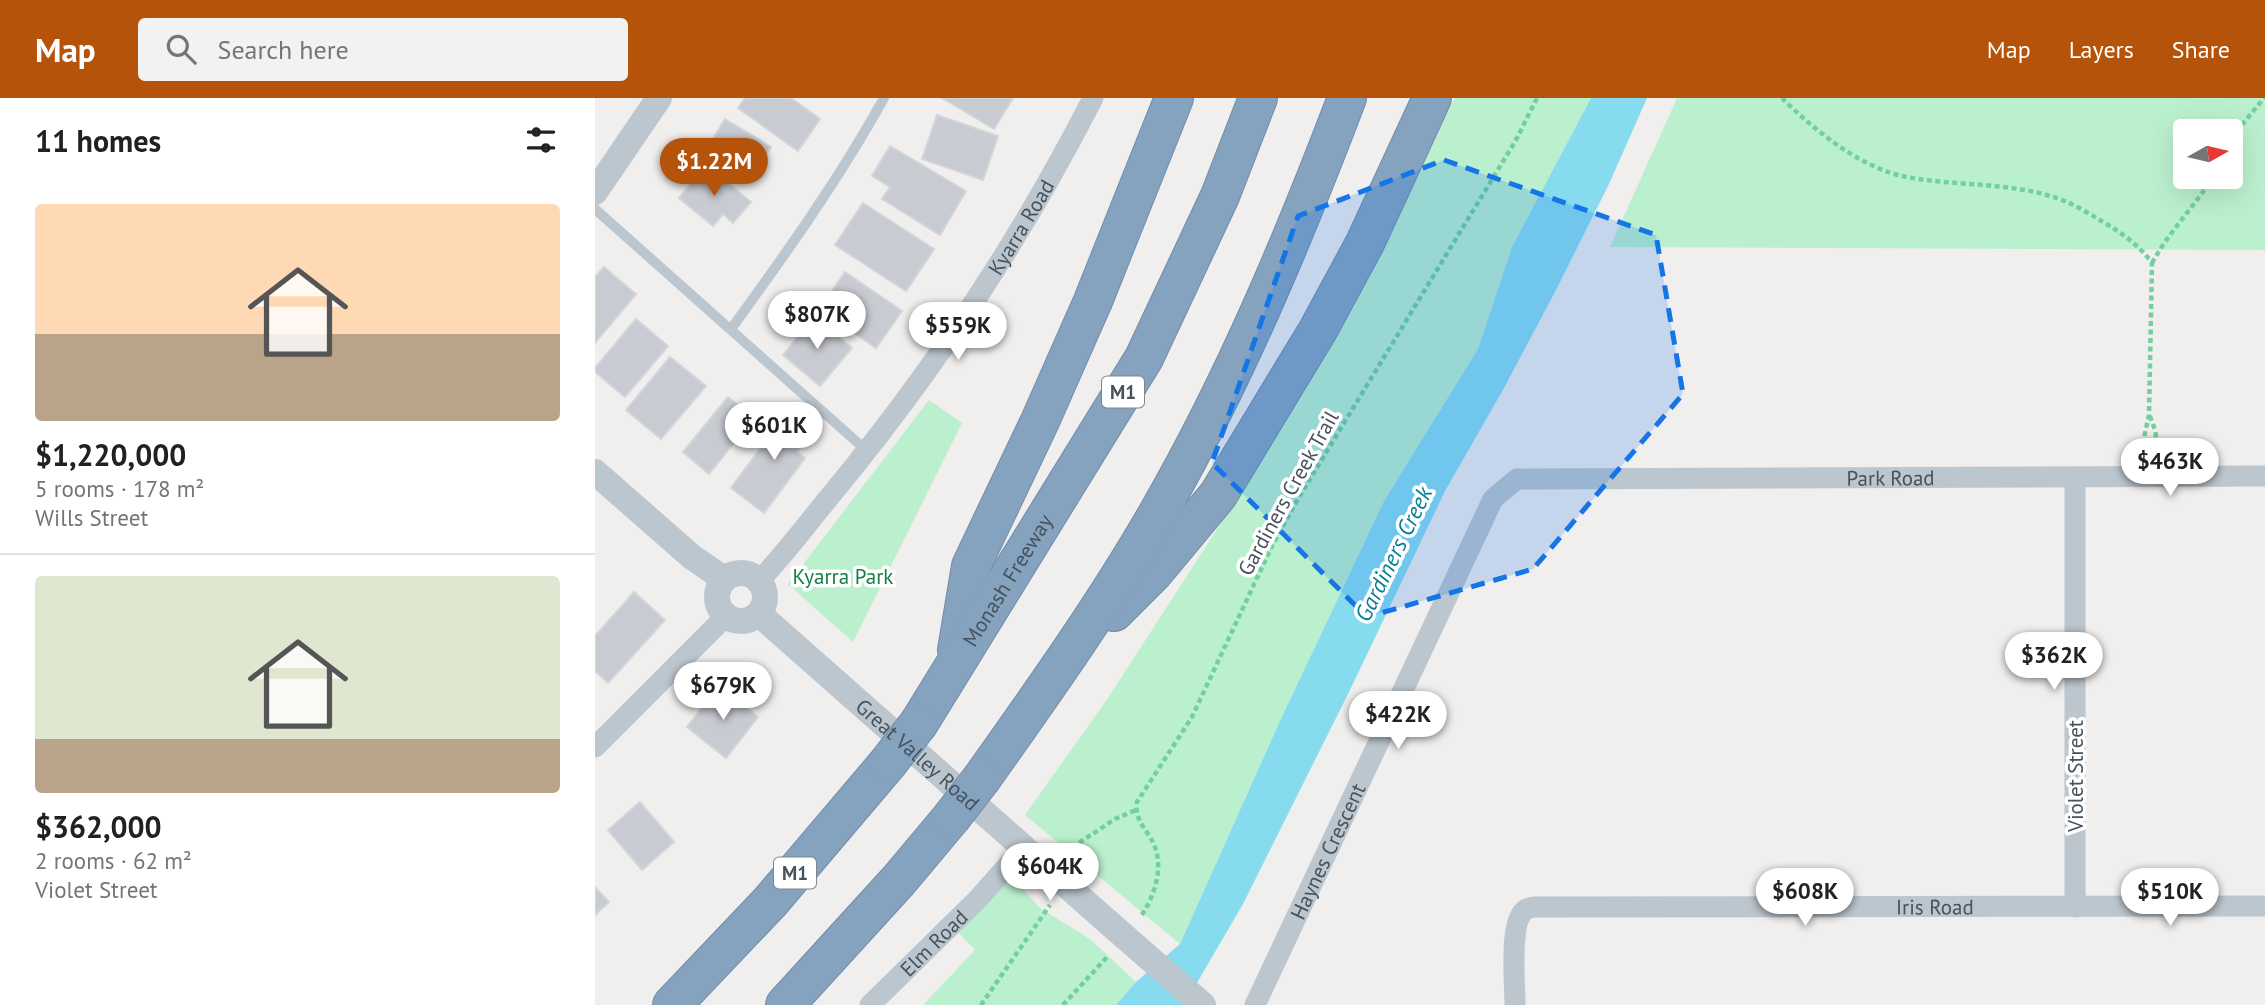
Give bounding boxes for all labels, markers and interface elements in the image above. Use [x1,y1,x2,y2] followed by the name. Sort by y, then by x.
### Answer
[138,18,628,81] search box
[35,28,96,71] text: Map
[162,30,200,68] icon: search
[218,33,349,66] text: Search here
[1987,34,2031,65] text: Map
[2069,34,2134,65] text: Layers
[2172,34,2230,65] text: Share
[2173,119,2243,189] north arrow
[2173,119,2243,189] map controls
[35,121,161,160] text: 11 homes
[522,121,560,159] icon: filters
[657,139,771,198] pin: $1.22M
[676,146,752,175] text: $1.22M
[982,174,1060,280] street label: Kyarra Road
[235,249,361,375] icon: home
[768,292,866,351] pin: $807K
[784,299,850,328] text: $807K
[909,302,1007,362] pin: $559K
[925,310,991,339] text: $559K
[1102,376,1144,408] road number: M1
[725,402,823,462] pin: $601K
[1232,406,1344,580] street label: Gardiners Creek Trail
[741,410,807,439] text: $601K
[35,435,186,474] text: $1,220,000
[2121,438,2219,498] pin: $463K
[2137,446,2203,475] text: $463K
[1846,464,1935,491] street label: Park Road
[35,474,204,503] text: 5 rooms · 178 m²
[1348,480,1439,626] water label: Gardiners Creek
[35,503,148,532] text: Wills Street
[956,509,1058,651] street label: Monash Freeway
[793,563,893,590] park label: Kyarra Park
[235,621,361,747] icon: home
[2005,632,2103,692] pin: $362K
[2021,640,2087,669] text: $362K
[674,662,772,722] pin: $679K
[690,670,756,699] text: $679K
[1349,692,1447,751] pin: $422K
[850,693,985,816] street label: Great Valley Road
[1365,699,1431,728] text: $422K
[2062,720,2089,833] street label: Violet Street
[1284,779,1371,924] street label: Haynes Crescent
[35,807,162,846] text: $362,000
[1001,844,1099,903] pin: $604K
[35,846,192,875] text: 2 rooms · 62 m²
[1017,851,1083,880] text: $604K
[774,858,816,888] road number: M1
[1756,868,1854,928] pin: $608K
[2121,868,2219,928] pin: $510K
[35,875,158,904] text: Violet Street
[1772,876,1838,905] text: $608K
[2137,876,2203,905] text: $510K
[1896,893,1974,920] street label: Iris Road
[894,903,973,982] street label: Elm Road

